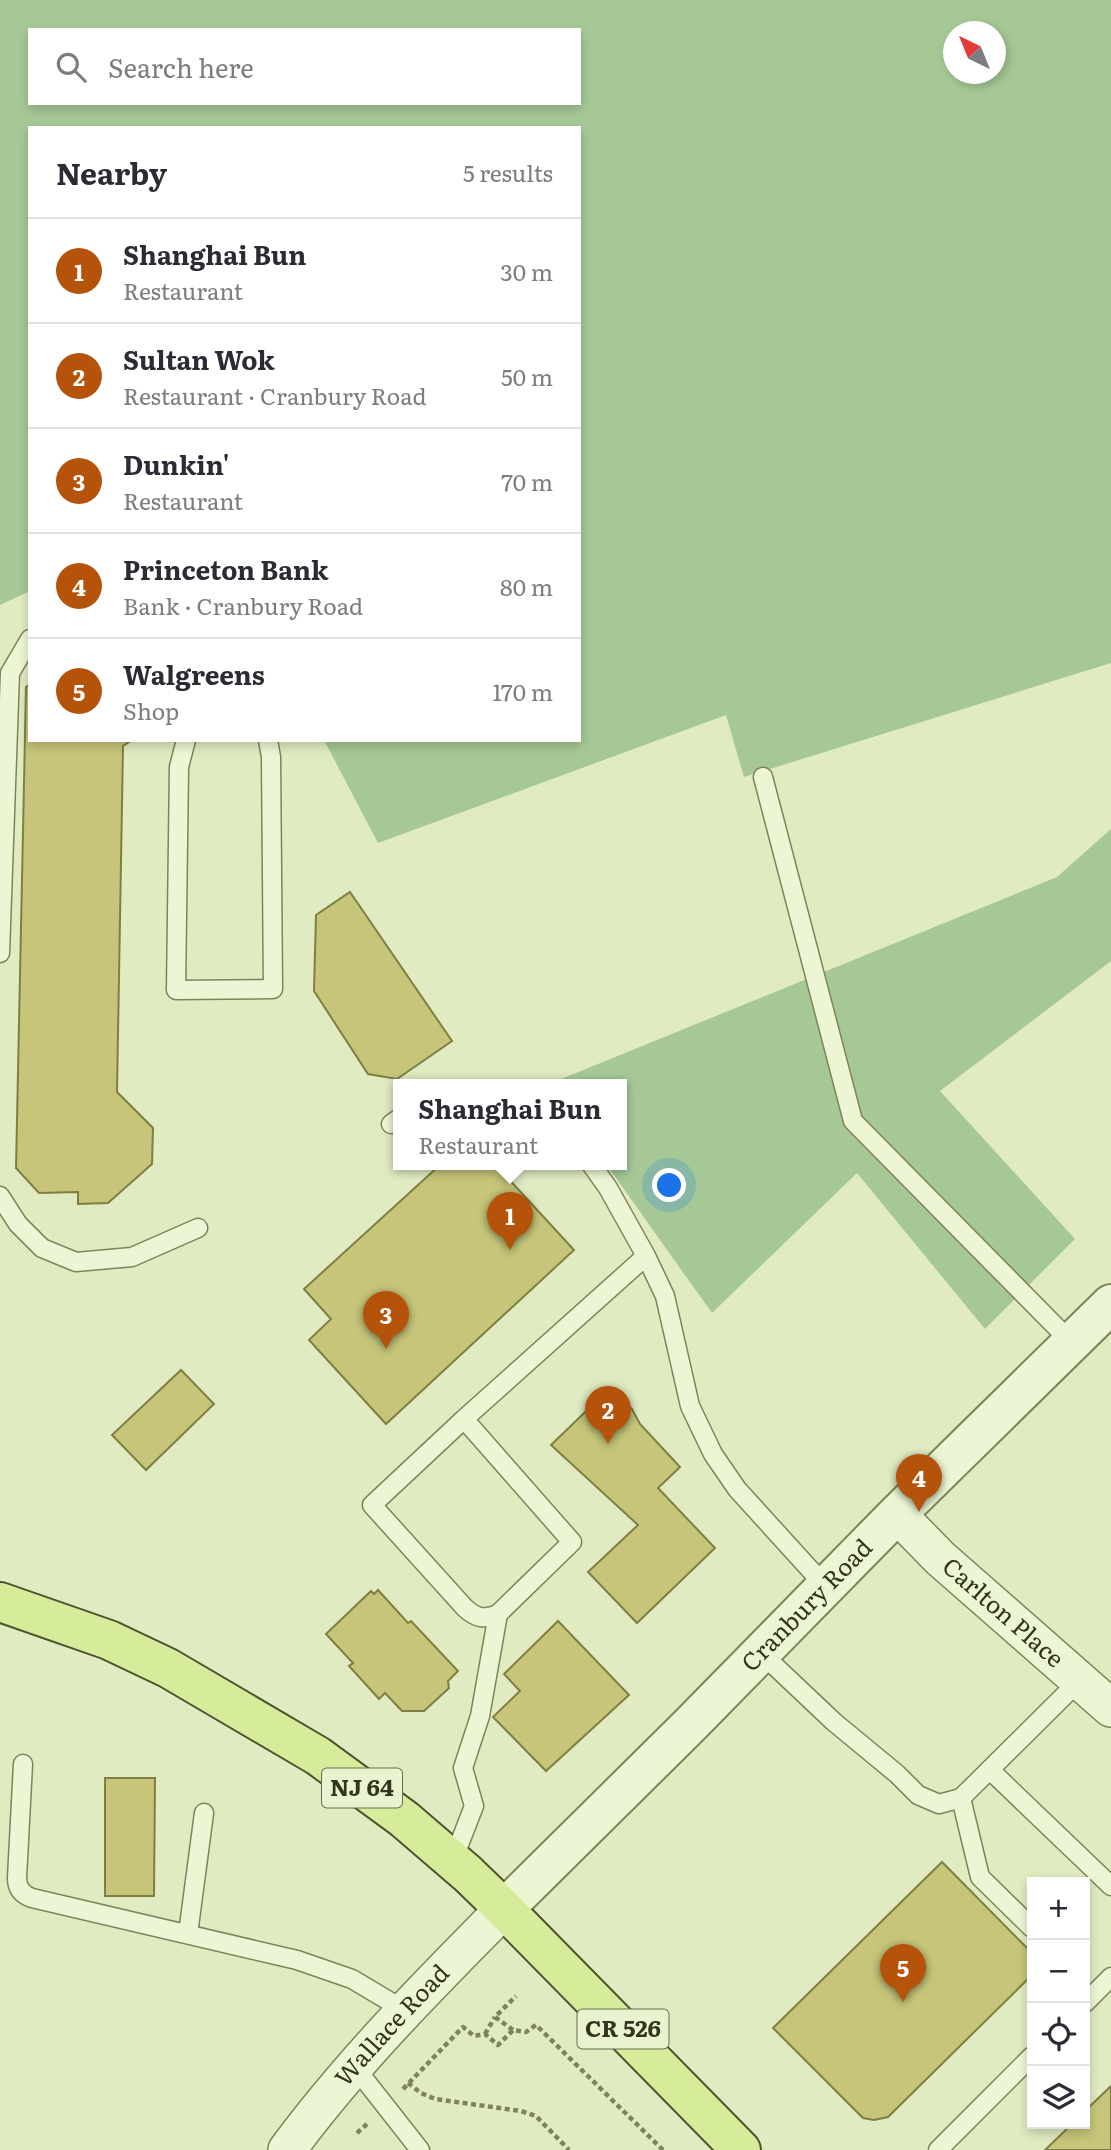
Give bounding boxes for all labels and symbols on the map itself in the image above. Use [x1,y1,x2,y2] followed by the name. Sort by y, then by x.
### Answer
[943,21,1006,84] north arrow
[652,1168,686,1202] your location
[487,1192,533,1250] pin: 1
[363,1291,409,1349] pin: 3
[585,1386,631,1444] pin: 2
[896,1454,942,1512] pin: 4
[732,1529,879,1678] street label: Cranbury Road
[936,1548,1073,1674] street label: Carlton Place
[322,1768,402,1808] road number: NJ 64
[880,1944,926,2002] pin: 5
[325,1955,456,2093] street label: Wallace Road
[578,2010,668,2048] road number: CR 526

